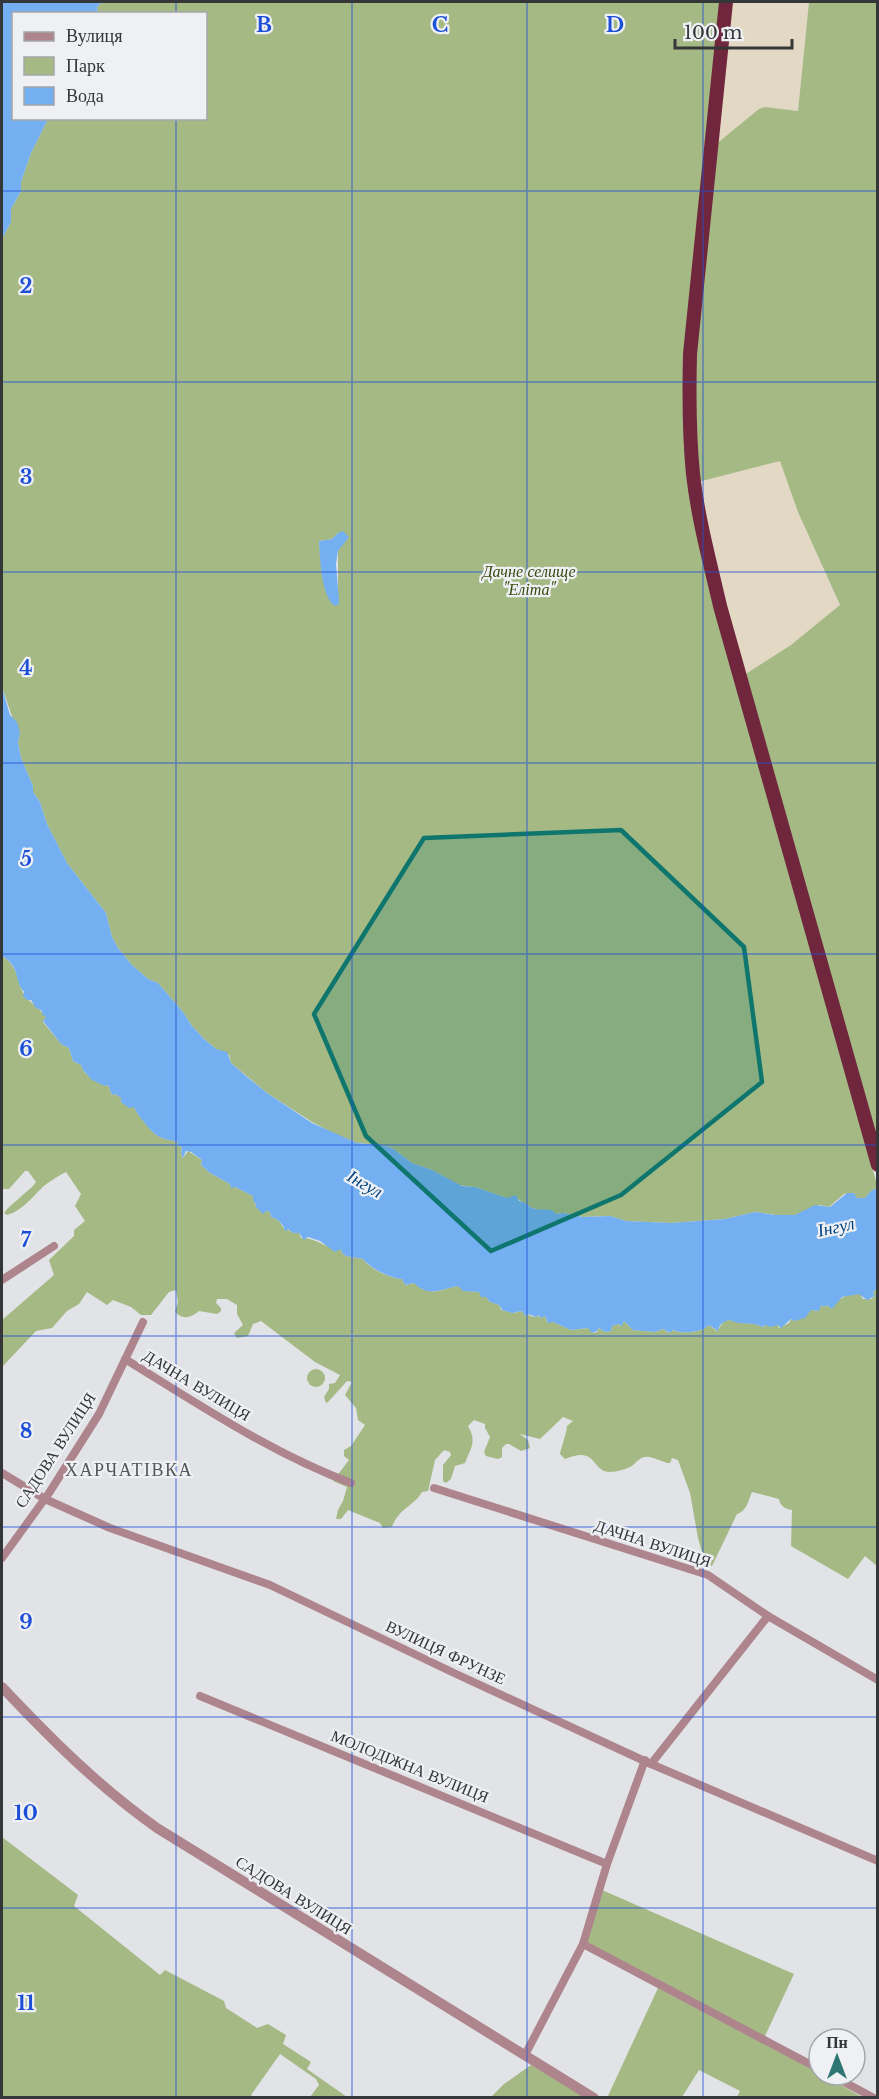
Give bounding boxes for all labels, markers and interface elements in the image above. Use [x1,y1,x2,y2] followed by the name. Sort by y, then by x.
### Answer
[12,12,207,120] legend
[675,12,792,50] scale bar
[256,13,272,37] text: B
[432,13,448,37] text: C
[606,13,624,37] text: D
[684,22,742,44] text: 100 m
[66,25,123,47] text: Вулиця
[66,55,105,77] text: Парк
[66,85,104,107] text: Вода
[19,274,33,298] text: 2
[20,465,32,489] text: 3
[480,561,576,599] park label: Дачне селище "Еліта"
[19,656,33,680] text: 4
[20,847,32,871] text: 5
[19,1037,33,1061] text: 6
[342,1165,387,1203] water label: Інгул
[814,1212,857,1242] water label: Інгул
[21,1228,32,1252] text: 7
[140,1345,255,1425] street label: ДАЧНА ВУЛИЦЯ
[10,1388,100,1511] street label: САДОВА ВУЛИЦЯ
[20,1419,32,1443] text: 8
[65,1459,193,1481] district label: ХАРЧАТІВКА
[592,1515,714,1571] street label: ДАЧНА ВУЛИЦЯ
[19,1610,33,1634] text: 9
[383,1615,509,1689] street label: ВУЛИЦЯ ФРУНЗЕ
[328,1725,492,1807] street label: МОЛОДІЖНА ВУЛИЦЯ
[14,1801,38,1825] text: 10
[232,1851,356,1939] street label: САДОВА ВУЛИЦЯ
[17,1991,35,2015] text: 11
[807,2027,867,2087] north arrow
[826,2032,848,2052] text: Пн

